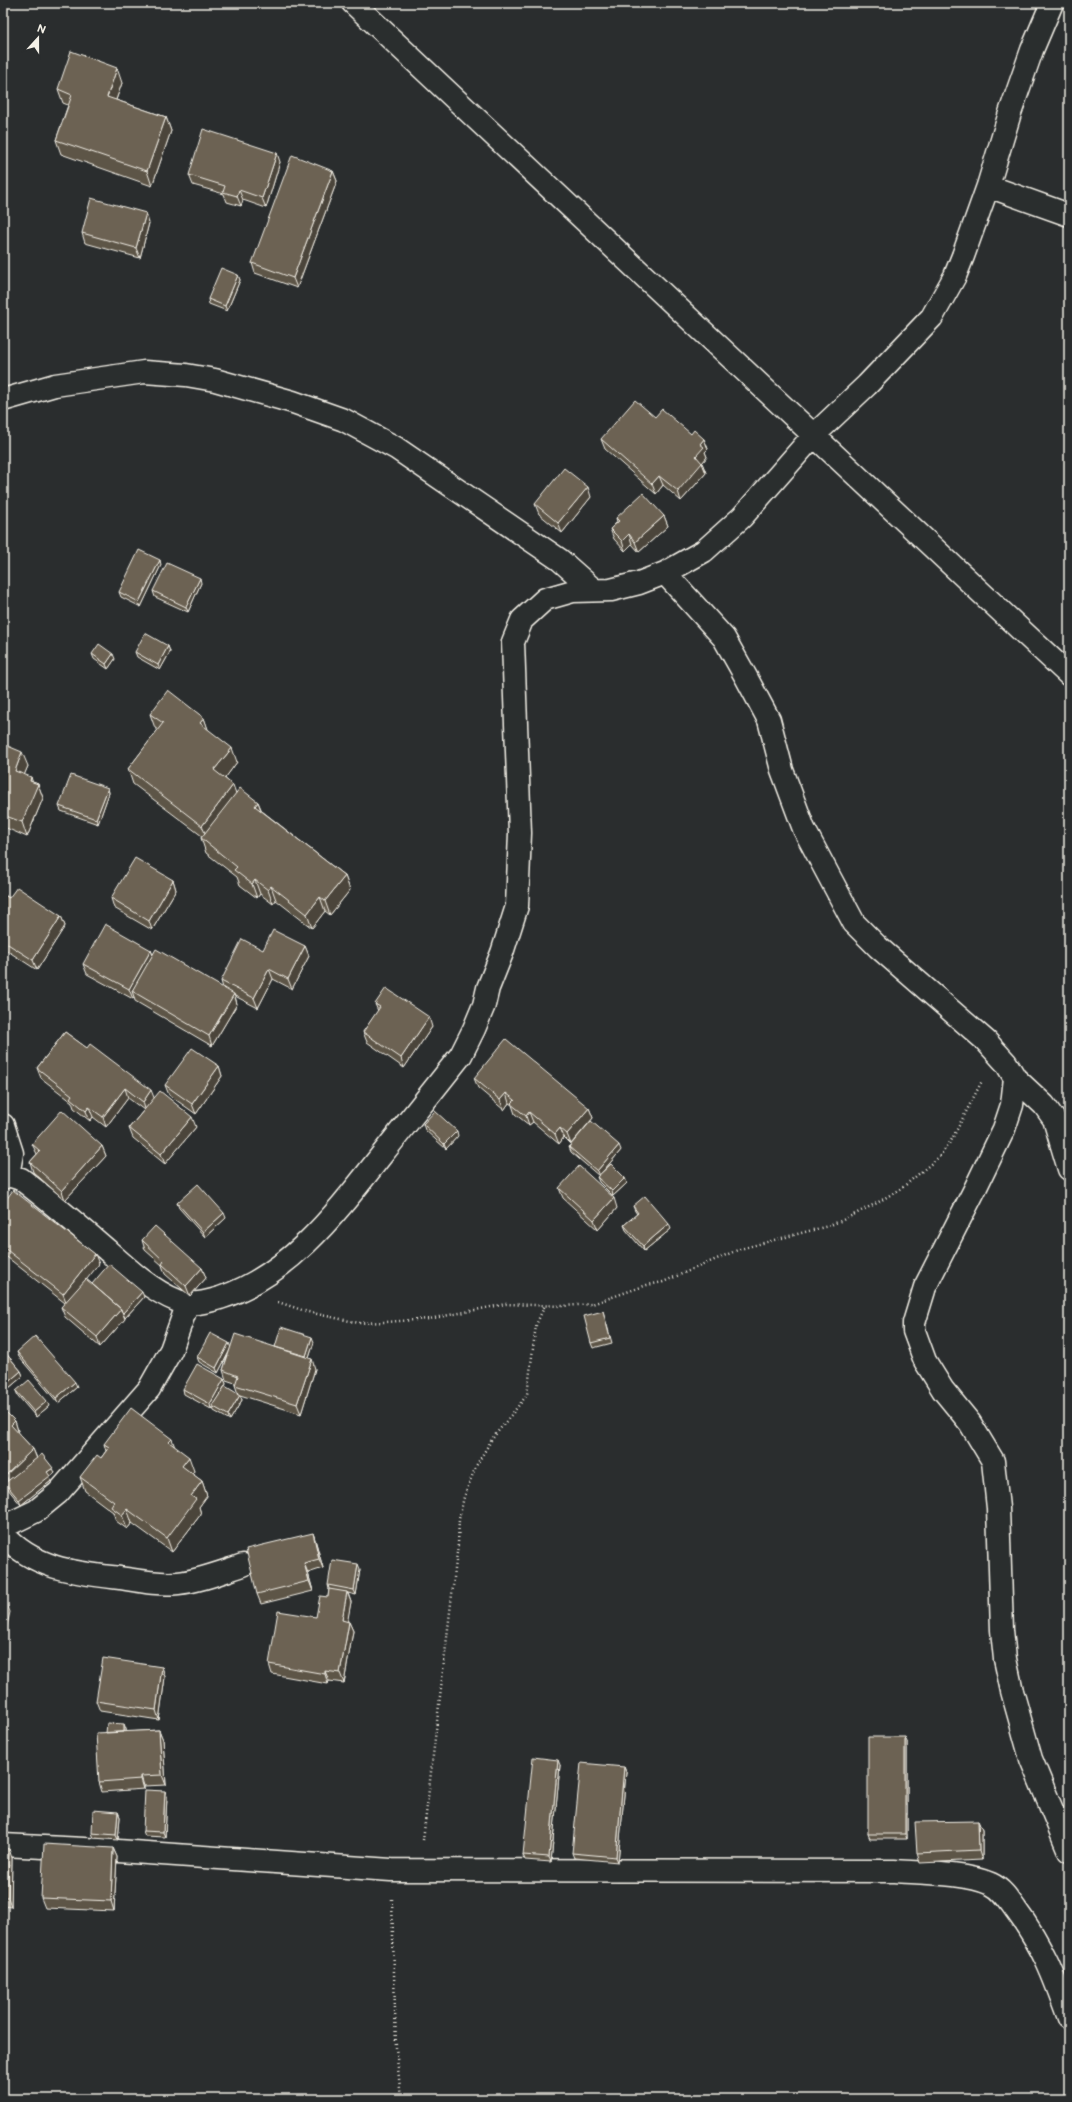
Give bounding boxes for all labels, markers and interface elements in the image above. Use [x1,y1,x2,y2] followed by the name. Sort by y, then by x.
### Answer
[18,18,58,58] north arrow
[35,22,48,37] text: N

